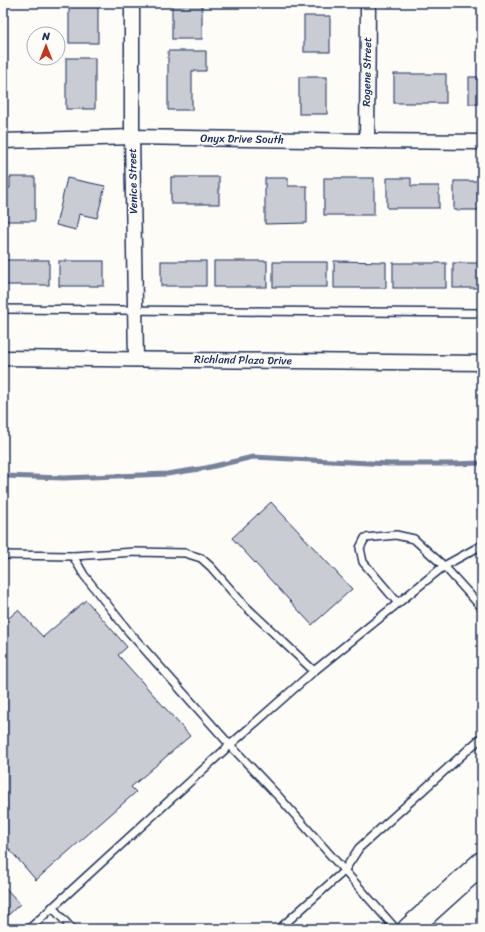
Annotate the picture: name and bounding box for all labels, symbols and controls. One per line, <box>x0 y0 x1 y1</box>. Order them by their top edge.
north arrow <box>26 26 66 66</box>
text: N <box>41 27 50 46</box>
street label: Rogene Street <box>357 37 377 107</box>
street label: Onyx Drive South <box>200 129 284 149</box>
street label: Venice Street <box>123 148 143 214</box>
street label: Richland Plaza Drive <box>194 350 293 370</box>

